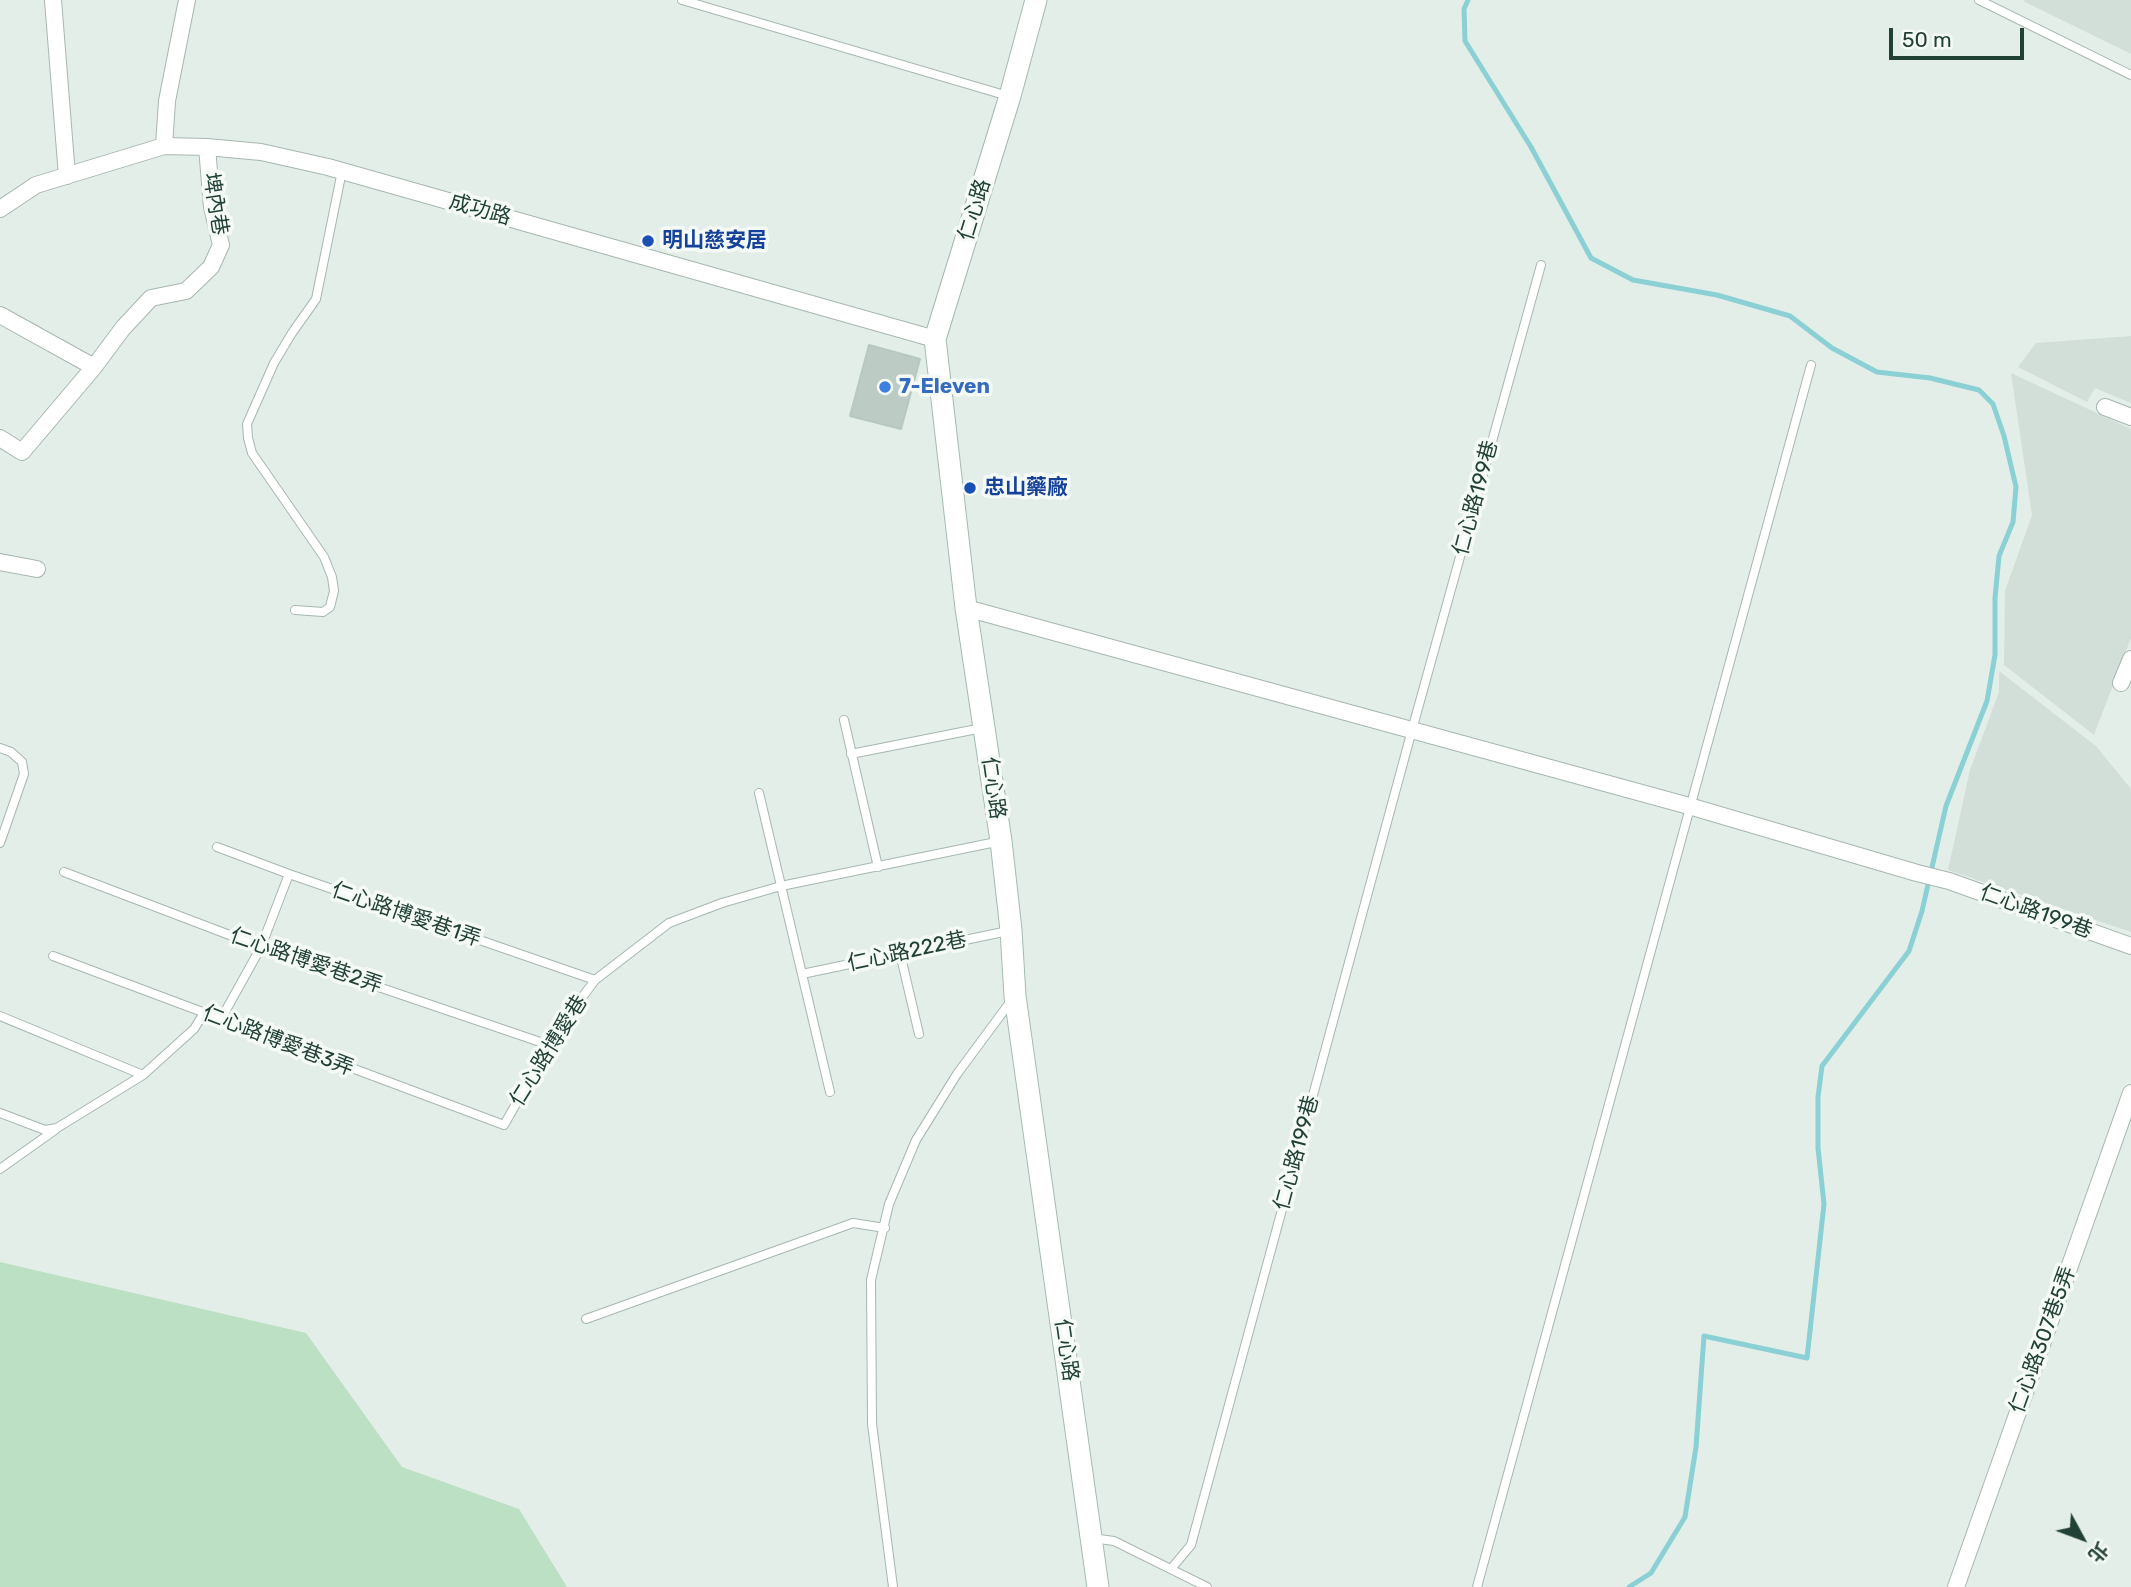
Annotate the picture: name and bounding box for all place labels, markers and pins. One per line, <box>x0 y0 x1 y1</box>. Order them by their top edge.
place label: 明山慈安居 <box>662 228 767 254</box>
marker: 明山慈安居 <box>640 233 656 249</box>
place label: 7-Eleven <box>899 374 990 400</box>
marker: 7-Eleven <box>877 379 893 395</box>
place label: 忠山藥廠 <box>984 475 1068 501</box>
marker: 忠山藥廠 <box>962 480 978 496</box>

